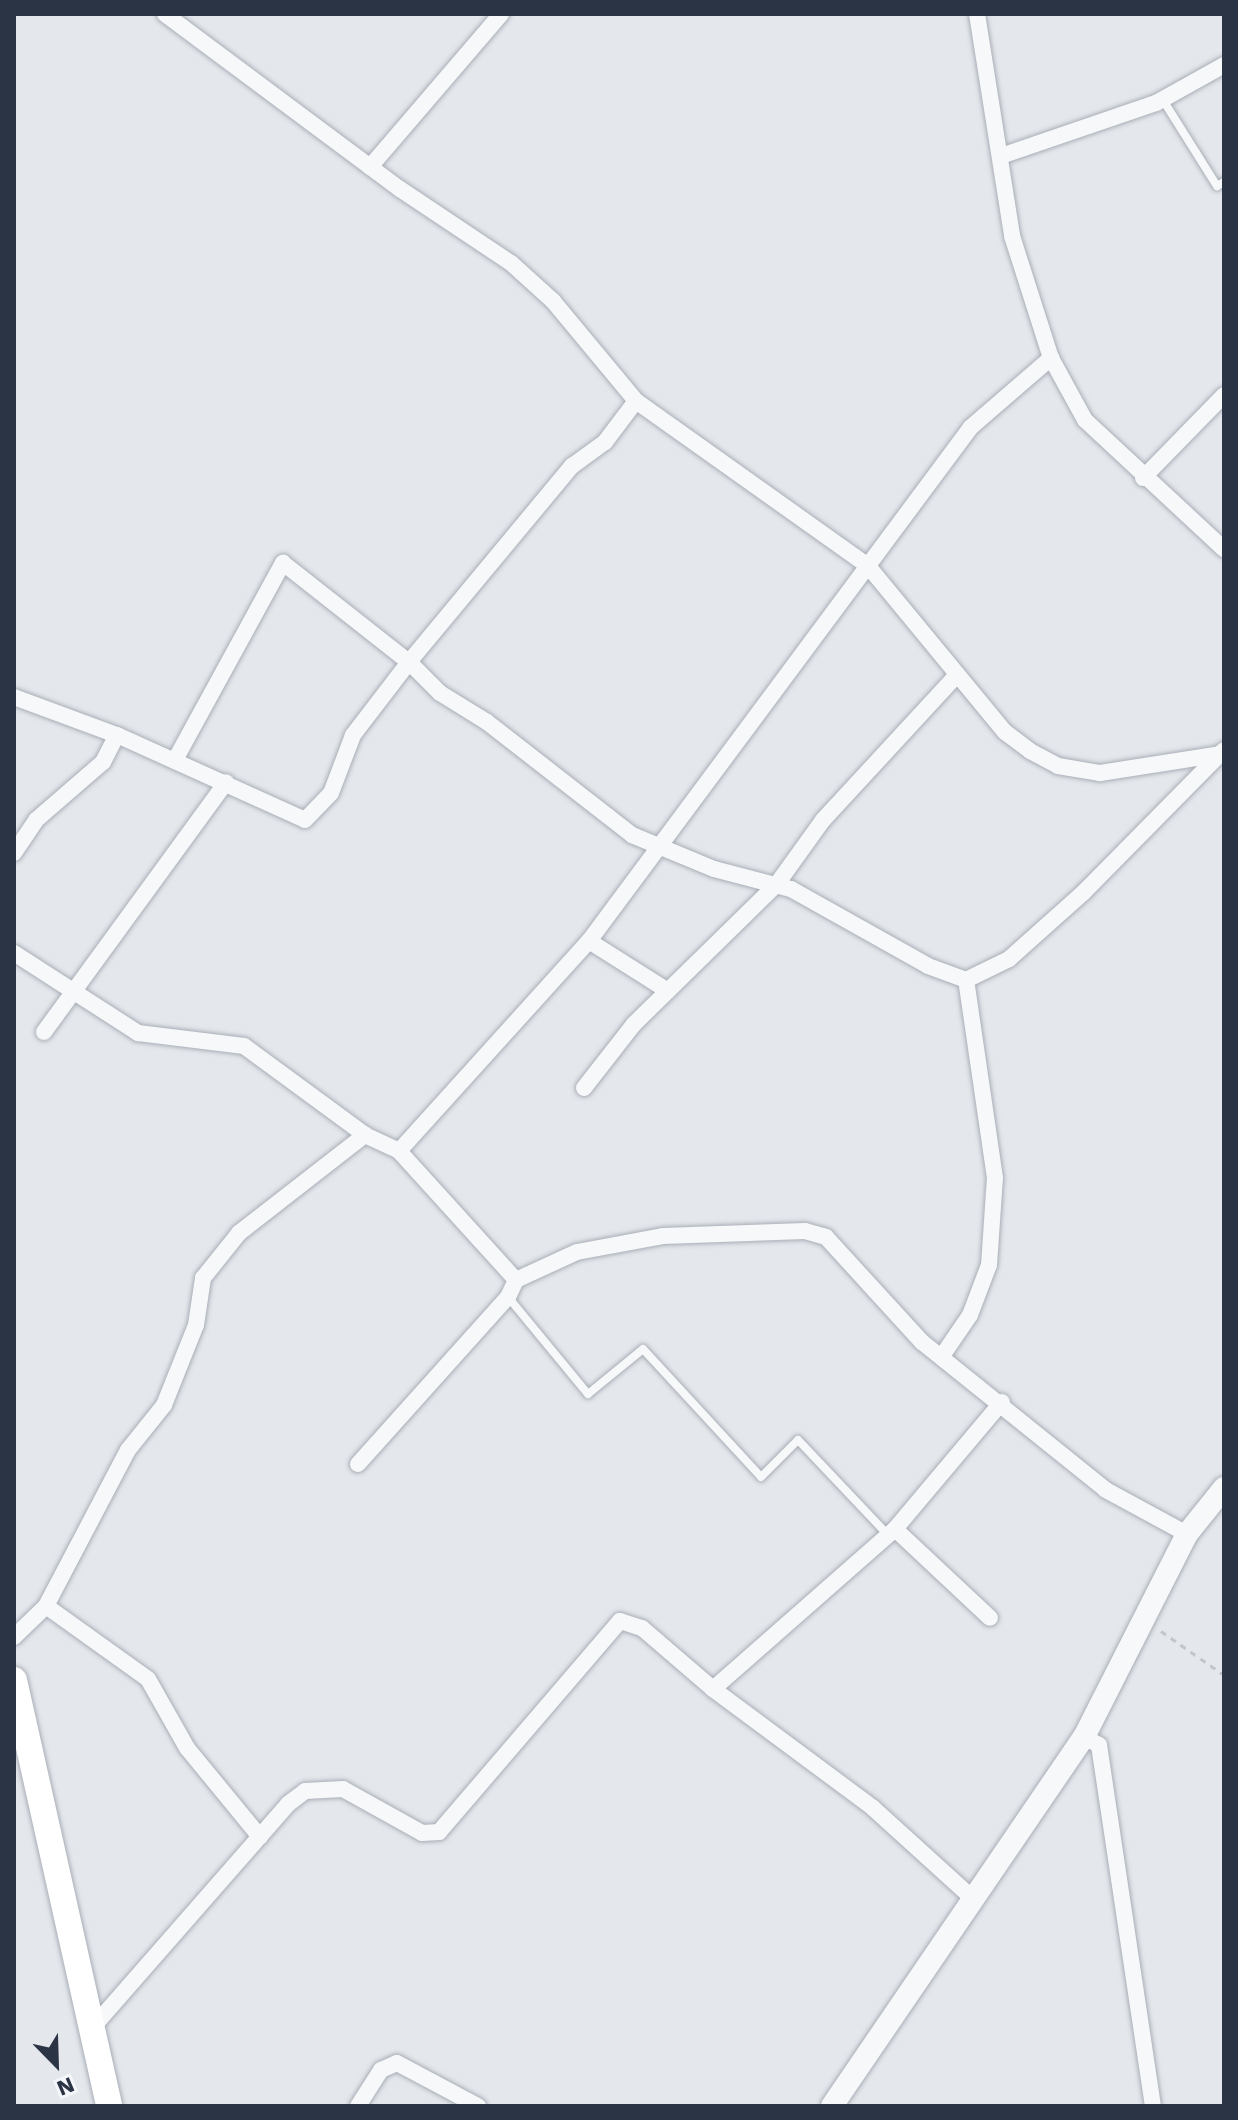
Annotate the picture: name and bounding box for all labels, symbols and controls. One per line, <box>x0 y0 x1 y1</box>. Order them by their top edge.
north arrow <box>16 2024 96 2104</box>
text: N <box>53 2072 78 2101</box>

